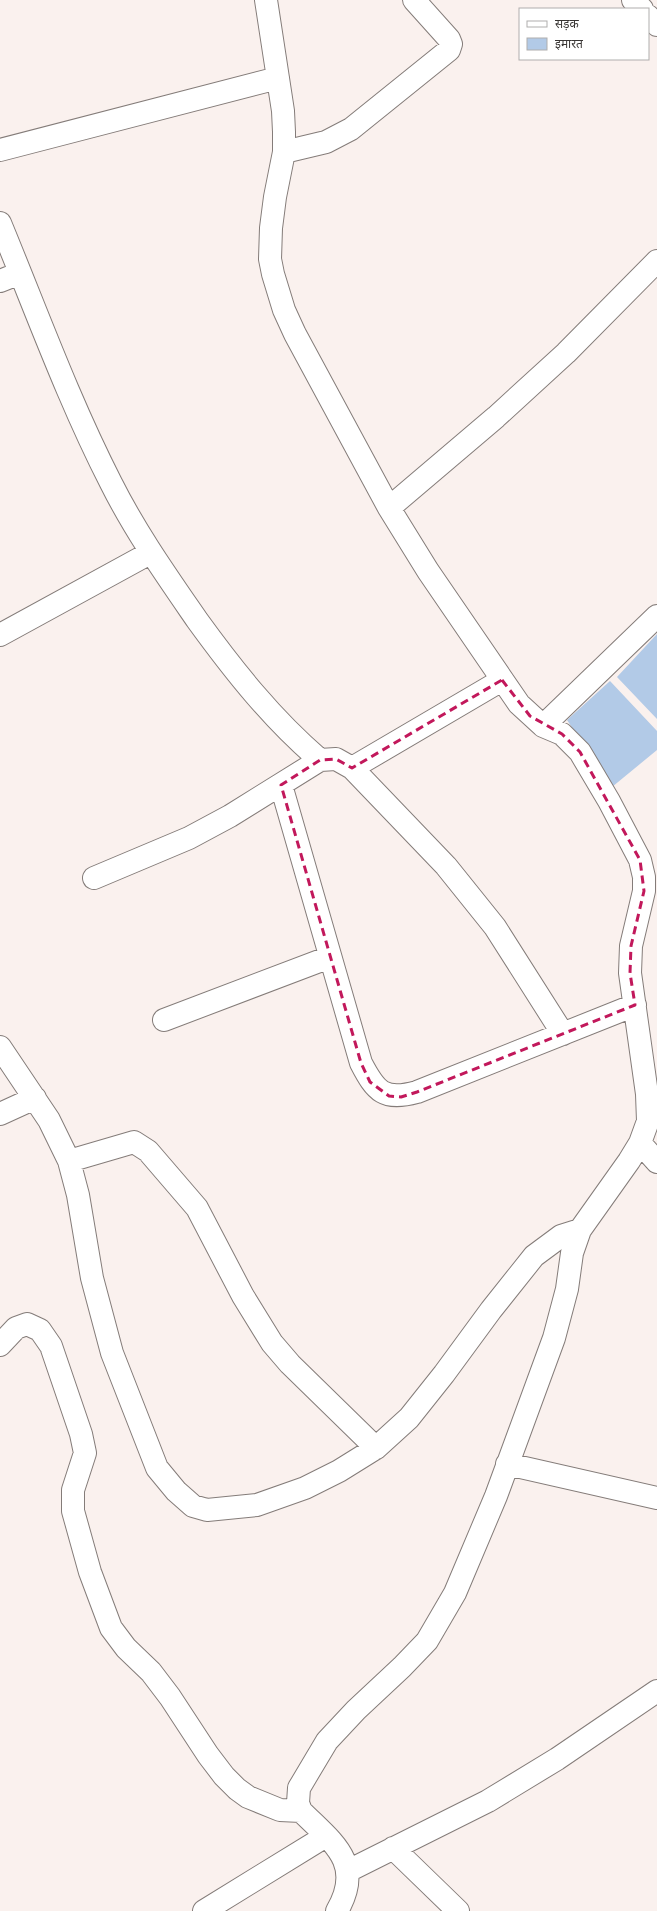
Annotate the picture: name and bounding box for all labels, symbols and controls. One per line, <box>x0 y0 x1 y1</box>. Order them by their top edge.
legend <box>519 8 649 60</box>
text: सड़क <box>555 17 580 31</box>
text: इमारत <box>555 37 584 51</box>

